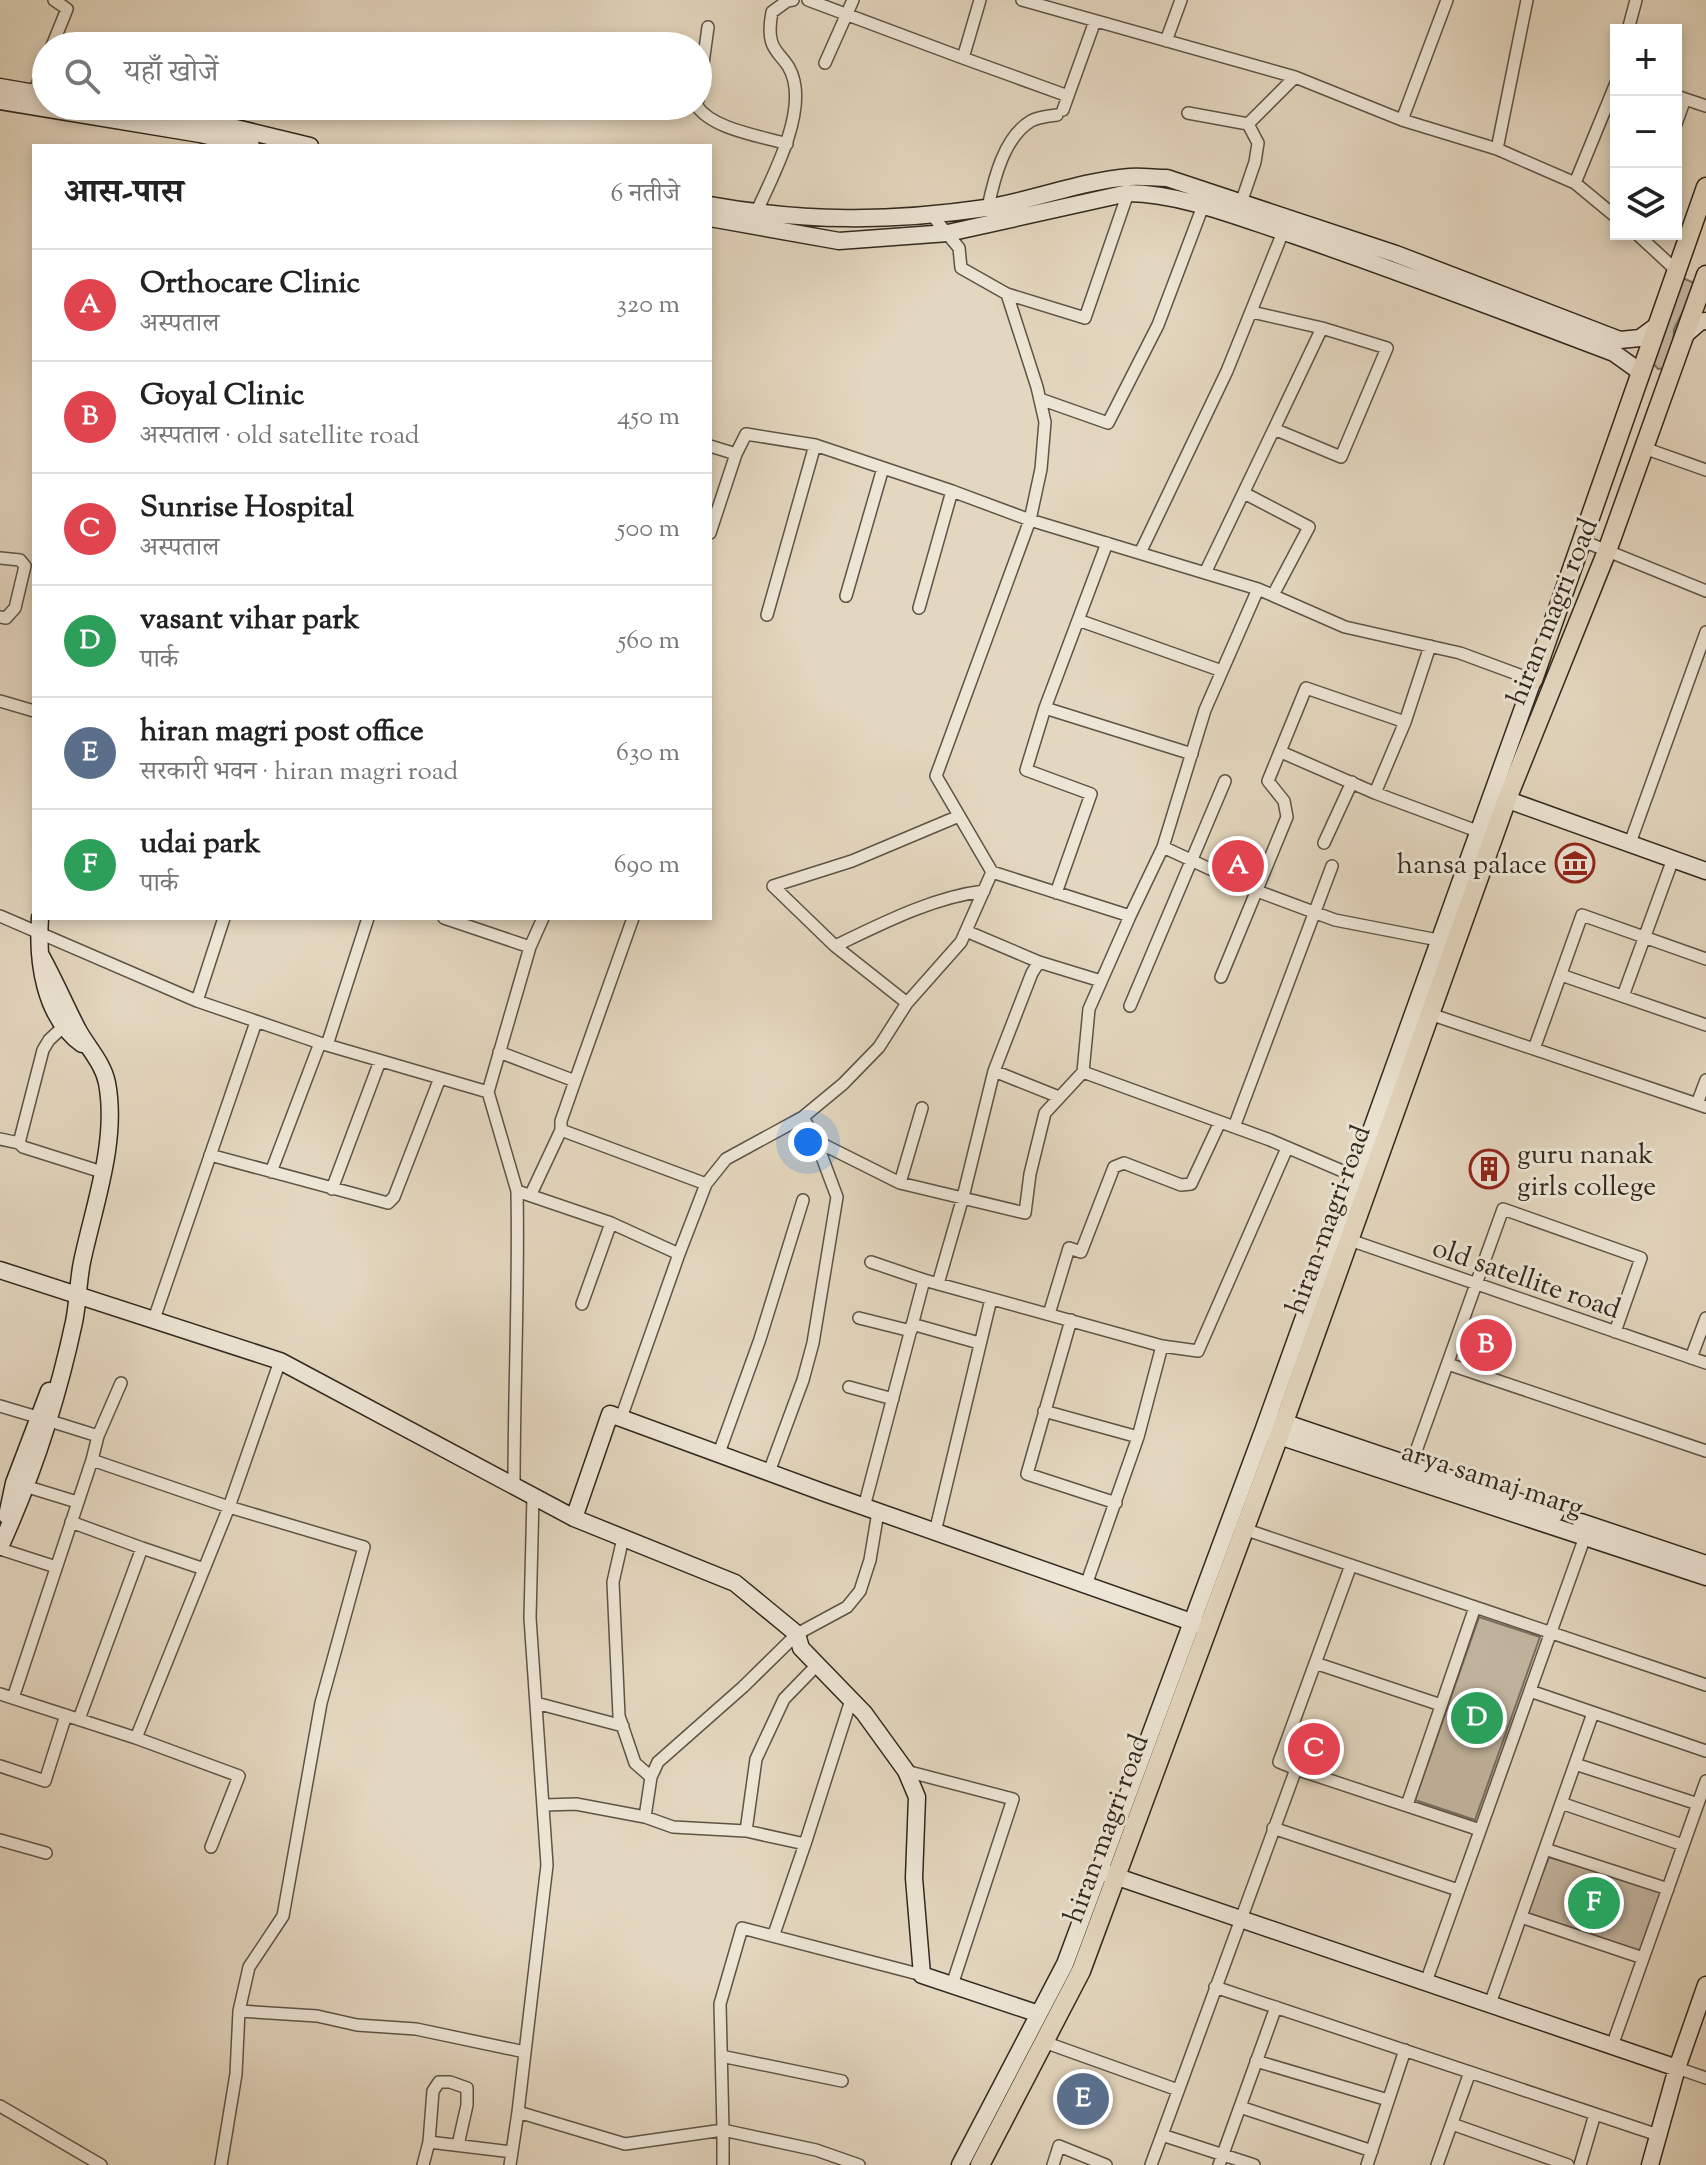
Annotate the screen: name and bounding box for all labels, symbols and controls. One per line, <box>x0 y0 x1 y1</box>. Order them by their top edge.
map controls <box>1610 24 1682 240</box>
button: + <box>1610 24 1682 96</box>
search box <box>32 32 712 120</box>
text: यहाँ खोजें <box>124 52 218 95</box>
icon: search <box>60 54 104 98</box>
button: − <box>1610 96 1682 168</box>
button: layers <box>1610 168 1682 240</box>
text: आस-पास <box>64 169 184 218</box>
text: 6 नतीजे <box>610 176 680 213</box>
text: Orthocare Clinic <box>140 263 360 306</box>
text: A <box>79 287 101 324</box>
text: 320 m <box>617 287 680 324</box>
text: अस्पताल <box>140 306 219 343</box>
text: Goyal Clinic <box>140 375 304 418</box>
text: B <box>82 399 98 436</box>
text: 450 m <box>617 399 680 436</box>
text: अस्पताल · old satellite road <box>140 418 420 455</box>
text: Sunrise Hospital <box>140 487 354 530</box>
text: C <box>80 511 100 548</box>
text: 500 m <box>617 511 680 548</box>
street label: hiran magri road <box>1498 513 1609 711</box>
text: अस्पताल <box>140 530 219 567</box>
text: vasant vihar park <box>140 599 360 642</box>
text: D <box>80 623 100 660</box>
text: 560 m <box>617 623 680 660</box>
text: पार्क <box>140 642 178 679</box>
text: hiran magri post office <box>140 711 424 754</box>
text: E <box>82 735 98 772</box>
text: 630 m <box>616 735 680 772</box>
text: सरकारी भवन · hiran magri road <box>140 754 458 791</box>
text: udai park <box>140 823 260 866</box>
pin: A <box>1212 836 1264 896</box>
museum icon: hansa palace <box>1554 842 1596 884</box>
place label: hansa palace <box>1397 846 1547 886</box>
text: F <box>83 847 97 884</box>
text: 690 m <box>614 847 680 884</box>
text: पार्क <box>140 866 178 903</box>
street label: hiran magri road <box>1277 1120 1383 1320</box>
your location <box>788 1122 828 1162</box>
place label: guru nanak girls college <box>1517 1136 1656 1208</box>
building icon: guru nanak girls college <box>1468 1148 1510 1190</box>
street label: old satellite road <box>1426 1229 1626 1331</box>
pin: B <box>1460 1315 1512 1375</box>
street label: arya samaj marg <box>1396 1433 1588 1529</box>
pin: D <box>1451 1688 1503 1748</box>
pin: C <box>1288 1719 1340 1779</box>
street label: hiran magri road <box>1055 1729 1161 1929</box>
pin: F <box>1568 1873 1620 1933</box>
pin: E <box>1057 2069 1109 2129</box>

